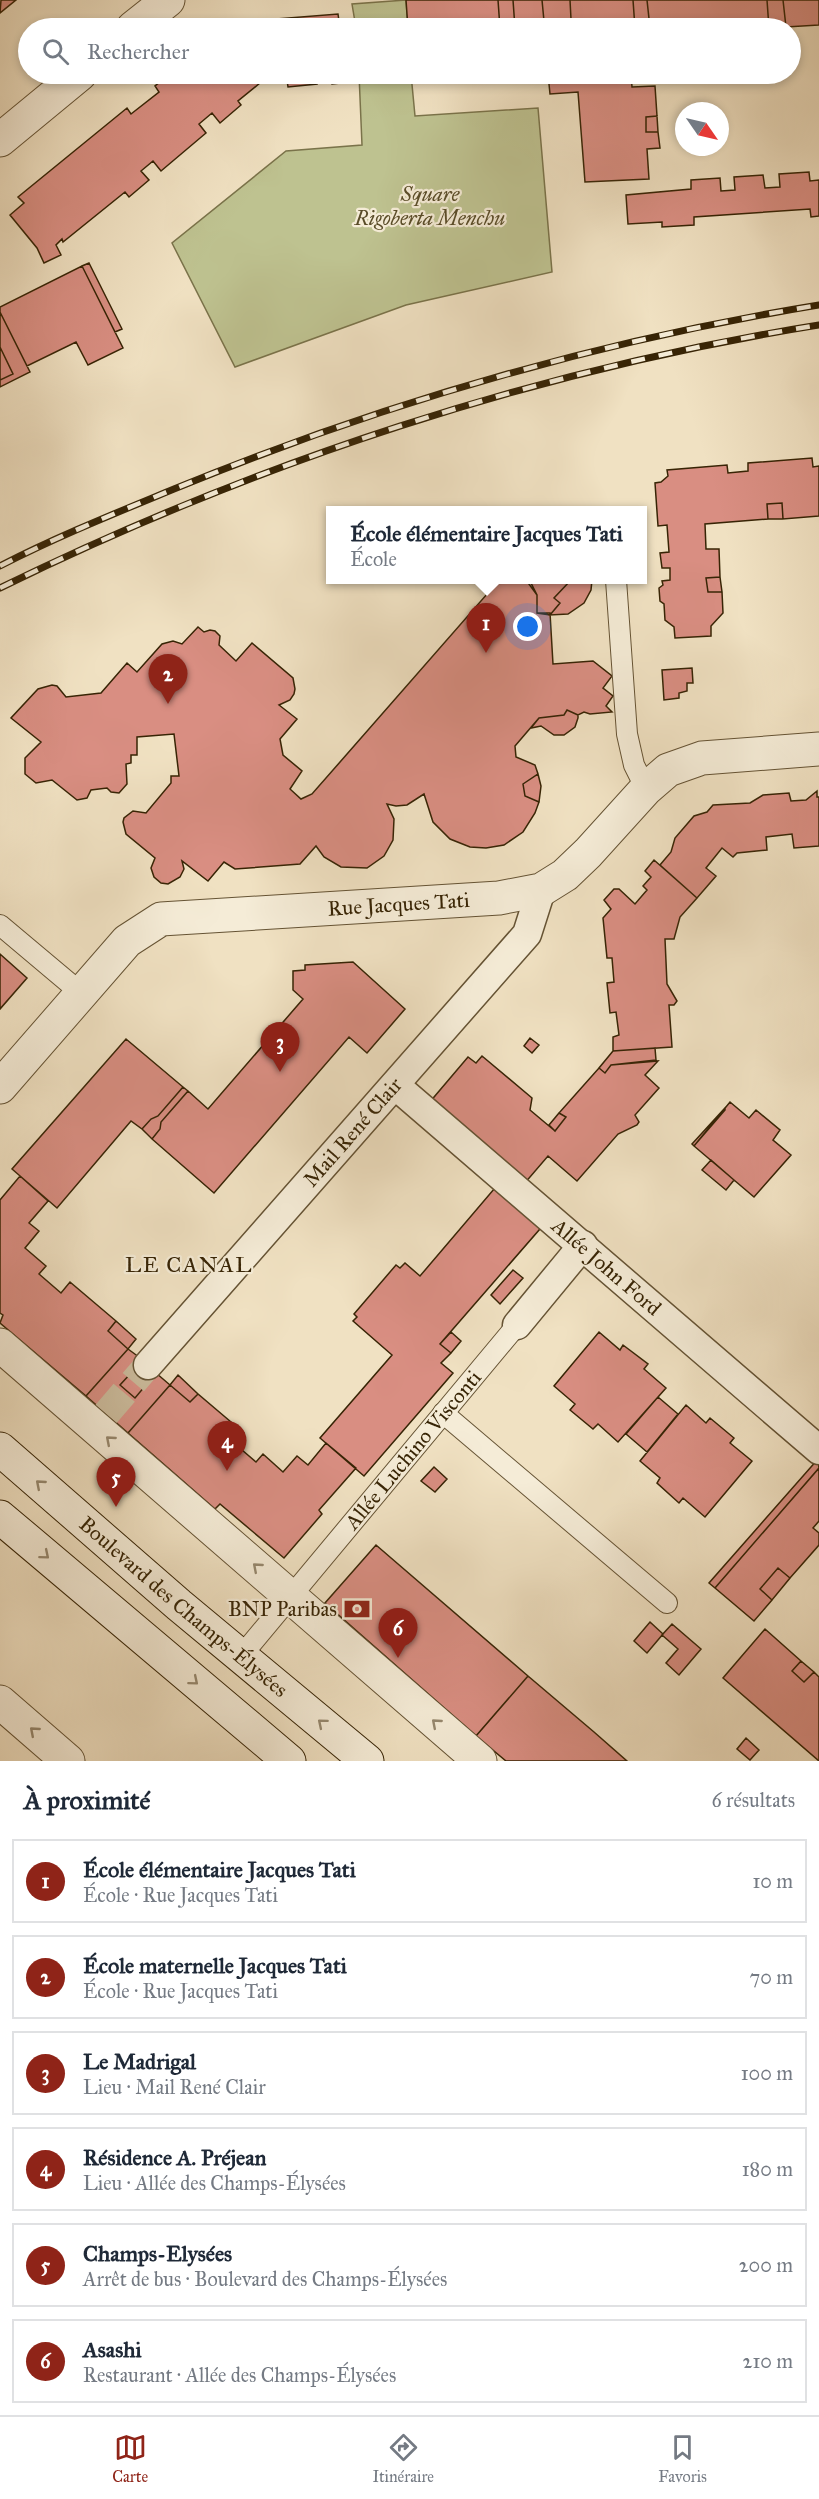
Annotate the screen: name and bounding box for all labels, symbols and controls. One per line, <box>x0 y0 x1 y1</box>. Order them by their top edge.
search box <box>18 18 801 84</box>
icon: search <box>39 35 72 68</box>
text: Rechercher <box>87 38 189 65</box>
north arrow <box>675 102 729 156</box>
park label: Square Rigoberta Menchu <box>354 181 505 231</box>
popup <box>326 506 647 584</box>
text: École élémentaire Jacques Tati <box>350 520 623 547</box>
text: École <box>350 547 397 571</box>
pin: 1 <box>466 604 506 653</box>
your location <box>513 612 542 641</box>
pin: 2 <box>148 654 188 704</box>
street label: Rue Jacques Tati <box>327 887 471 922</box>
pin: 3 <box>260 1022 300 1072</box>
street label: Mail René Clair <box>298 1072 408 1192</box>
street label: Allée John Ford <box>546 1212 667 1322</box>
district label: LE CANAL <box>125 1251 253 1278</box>
street label: Allée Luchino Visconti <box>339 1365 487 1536</box>
pin: 4 <box>208 1422 246 1471</box>
one-way arrow <box>106 1436 117 1447</box>
pin: 5 <box>96 1458 136 1507</box>
one-way arrow <box>36 1480 47 1491</box>
street label: Boulevard des Champs-Élysées <box>74 1511 293 1703</box>
one-way arrow <box>38 1548 49 1559</box>
one-way arrow <box>253 1563 264 1574</box>
bank icon: BNP Paribas <box>342 1594 372 1624</box>
place label: BNP Paribas <box>228 1596 337 1622</box>
pin: 6 <box>378 1608 418 1658</box>
one-way arrow <box>187 1673 198 1684</box>
one-way arrow <box>318 1719 329 1730</box>
one-way arrow <box>432 1719 443 1730</box>
one-way arrow <box>30 1727 41 1738</box>
text: À proximité <box>24 1784 150 1816</box>
text: 6 résultats <box>712 1788 795 1812</box>
text: École élémentaire Jacques Tati <box>83 1856 356 1883</box>
text: 1 <box>42 1869 49 1893</box>
text: 10 m <box>752 1869 793 1893</box>
text: École · Rue Jacques Tati <box>83 1883 278 1907</box>
text: École maternelle Jacques Tati <box>83 1952 347 1979</box>
text: 2 <box>41 1965 50 1989</box>
text: 70 m <box>750 1965 793 1989</box>
text: École · Rue Jacques Tati <box>83 1979 278 2003</box>
text: Le Madrigal <box>83 2048 196 2075</box>
text: 3 <box>42 2061 50 2085</box>
text: 100 m <box>741 2061 793 2085</box>
text: Lieu · Mail René Clair <box>83 2075 266 2099</box>
text: Résidence A. Préjean <box>83 2144 266 2171</box>
text: 4 <box>40 2157 51 2181</box>
text: 180 m <box>742 2157 793 2181</box>
text: Lieu · Allée des Champs-Élysées <box>83 2171 346 2195</box>
text: Champs-Elysées <box>83 2240 232 2267</box>
text: 5 <box>41 2253 50 2277</box>
text: 200 m <box>739 2253 793 2277</box>
text: Arrêt de bus · Boulevard des Champs-Élysées <box>83 2267 447 2291</box>
text: Asashi <box>83 2336 141 2363</box>
text: 6 <box>40 2349 51 2373</box>
text: 210 m <box>743 2349 793 2373</box>
text: Restaurant · Allée des Champs-Élysées <box>83 2363 396 2387</box>
tab: Carte <box>112 2431 148 2486</box>
tab: Itinéraire <box>372 2431 434 2486</box>
tab: Favoris <box>658 2431 707 2486</box>

